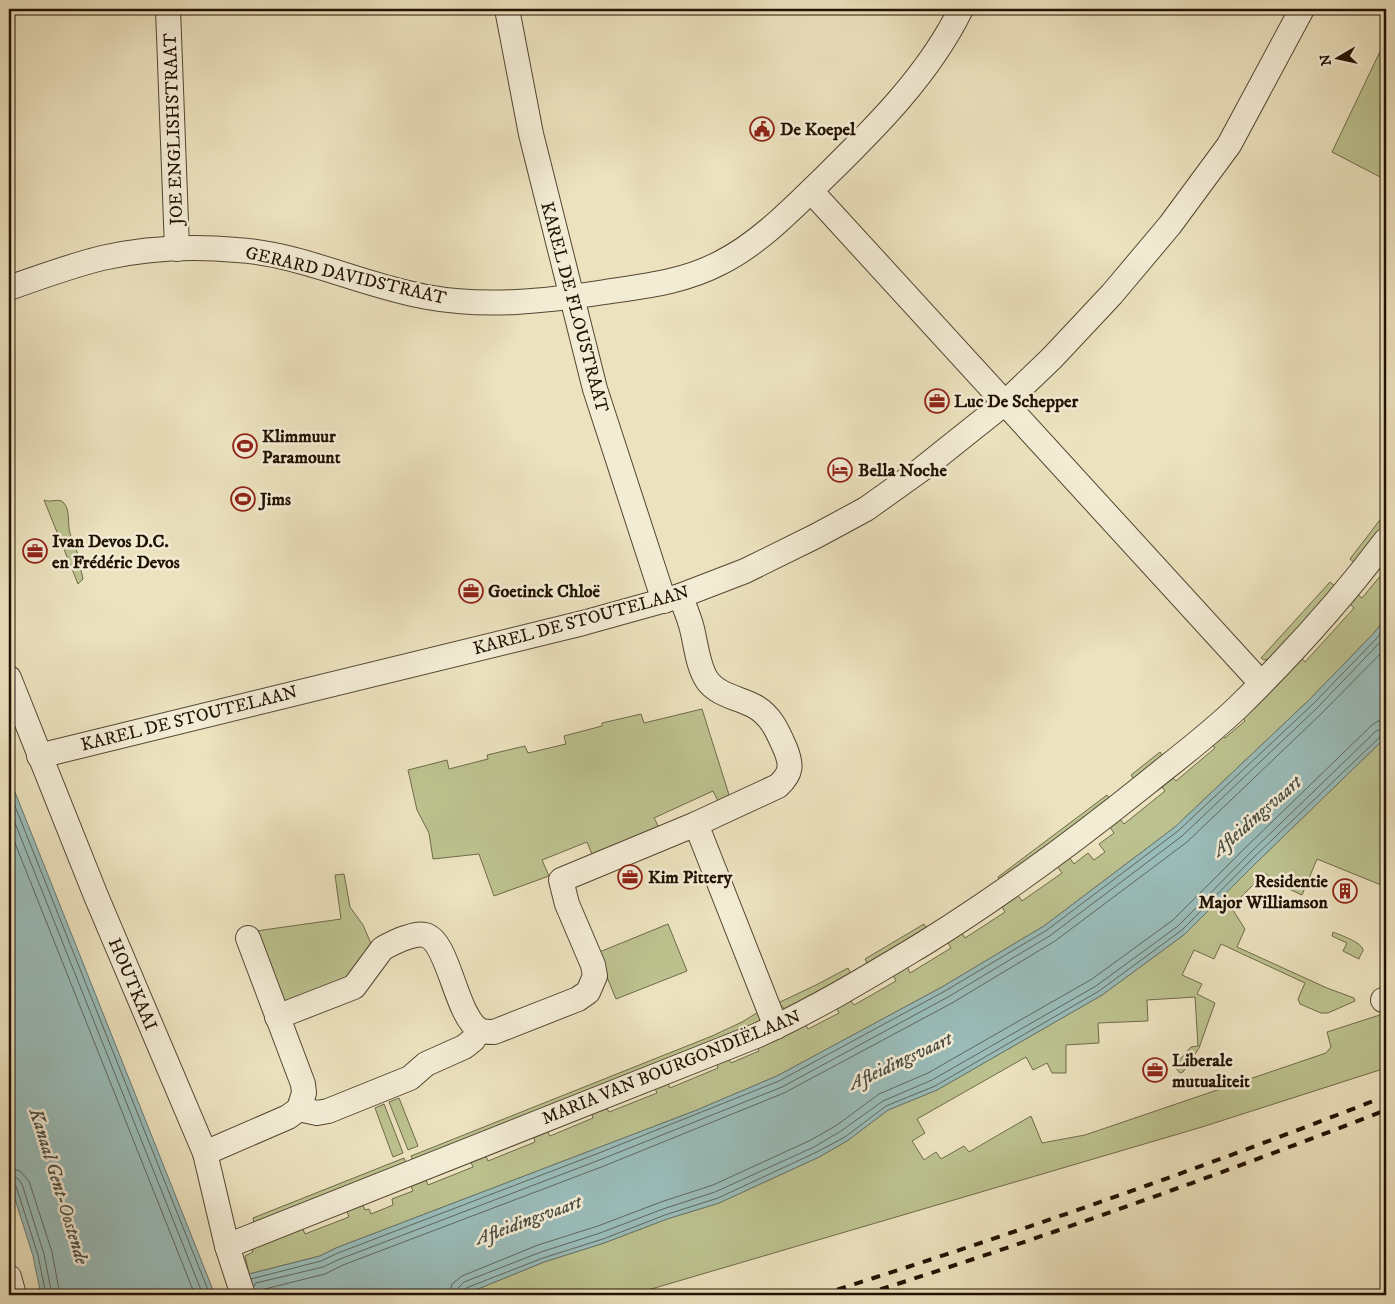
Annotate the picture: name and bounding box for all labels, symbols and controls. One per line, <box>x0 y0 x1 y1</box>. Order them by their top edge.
street label: JOE ENGLISHSTRAAT <box>160 32 188 227</box>
north arrow <box>1312 32 1362 82</box>
text: N <box>1316 52 1336 67</box>
public building icon: De Koepel <box>749 116 775 142</box>
place label: De Koepel <box>780 119 856 141</box>
street label: KAREL DE FLOUSTRAAT <box>535 200 613 415</box>
street label: GERARD DAVIDSTRAAT <box>243 242 449 310</box>
office icon: Luc De Schepper <box>924 388 950 414</box>
place label: Luc De Schepper <box>954 391 1079 413</box>
place label: Klimmuur Paramount <box>262 426 341 469</box>
sports icon: Klimmuur Paramount <box>232 433 258 459</box>
hotel icon: Bella Noche <box>827 457 853 483</box>
place label: Bella Noche <box>858 460 947 482</box>
sports icon: Jims <box>230 486 256 512</box>
place label: Jims <box>258 489 291 511</box>
place label: Ivan Devos D.C. en Frédéric Devos <box>52 531 180 574</box>
office icon: Ivan Devos D.C. en Frédéric Devos <box>22 538 48 564</box>
office icon: Goetinck Chloë <box>458 578 484 604</box>
street label: KAREL DE STOUTELAAN <box>471 581 692 660</box>
place label: Goetinck Chloë <box>488 581 601 603</box>
street label: KAREL DE STOUTELAAN <box>79 681 300 757</box>
water label: Afleidingsvaart <box>1206 770 1307 863</box>
office icon: Kim Pittery <box>617 864 643 890</box>
place label: Kim Pittery <box>648 867 732 889</box>
place label: Residentie Major Williamson <box>1198 871 1329 914</box>
building icon: Residentie Major Williamson <box>1332 878 1358 904</box>
street label: HOUTKAAI <box>103 935 161 1034</box>
street label: MARIA VAN BOURGONDIËLAAN <box>539 1006 804 1130</box>
water label: Afleidingsvaart <box>844 1027 957 1096</box>
place label: Liberale mutualiteit <box>1172 1050 1250 1093</box>
office icon: Liberale mutualiteit <box>1142 1057 1168 1083</box>
water label: Kanaal Gent-Oostende <box>24 1105 93 1268</box>
water label: Afleidingsvaart <box>471 1190 586 1251</box>

